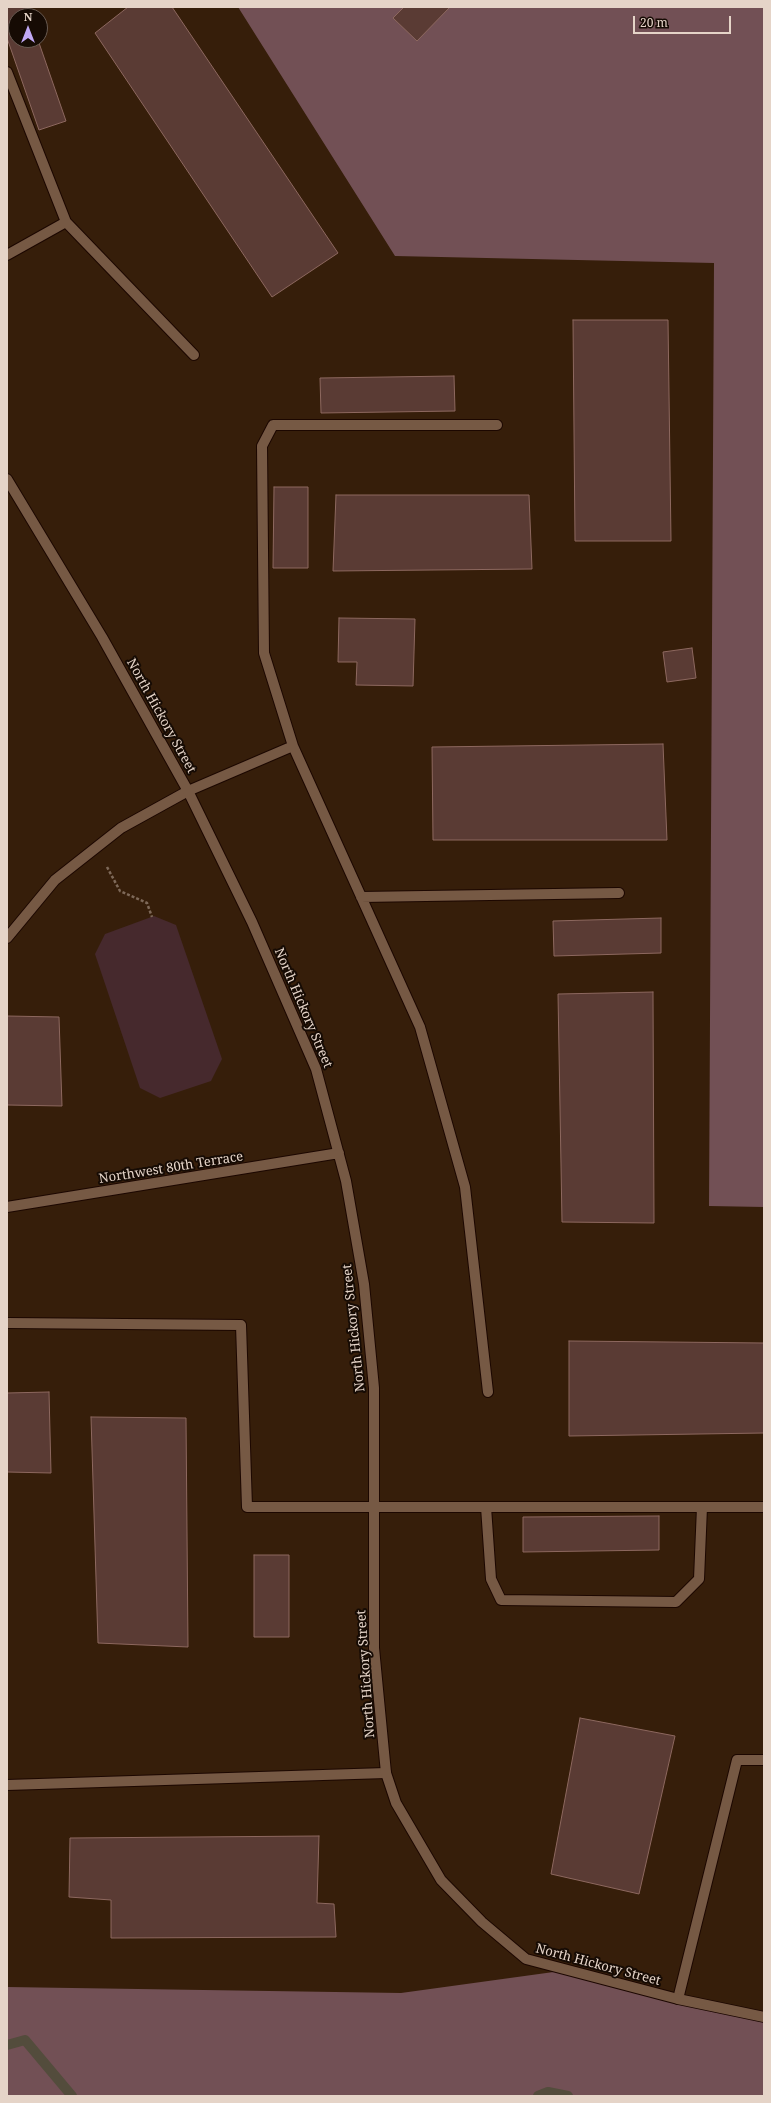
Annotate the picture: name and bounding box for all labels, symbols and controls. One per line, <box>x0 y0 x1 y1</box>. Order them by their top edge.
north arrow <box>8 8 48 48</box>
scale bar <box>635 8 733 34</box>
text: N <box>24 9 32 24</box>
text: 20 m <box>640 14 668 31</box>
street label: North Hickory Street <box>123 656 199 776</box>
street label: North Hickory Street <box>271 946 335 1070</box>
street label: Northwest 80th Terrace <box>98 1149 244 1187</box>
street label: North Hickory Street <box>340 1263 368 1393</box>
street label: North Hickory Street <box>354 1609 378 1739</box>
street label: North Hickory Street <box>534 1941 662 1989</box>

